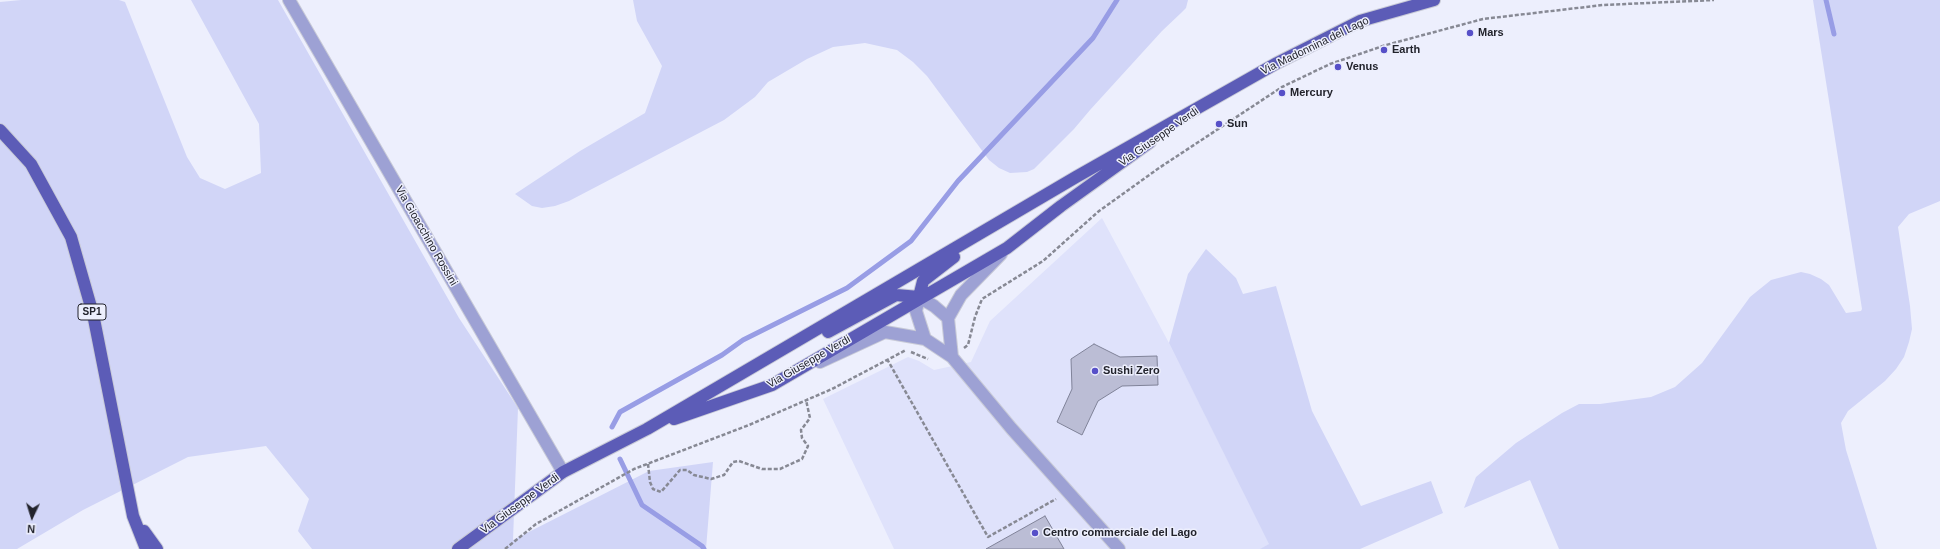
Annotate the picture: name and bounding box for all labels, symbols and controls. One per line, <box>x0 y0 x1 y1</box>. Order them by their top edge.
street label: Via Madonnina del Lago <box>1259 14 1371 78</box>
place label: Mars <box>1478 26 1504 40</box>
marker: Mars <box>1465 28 1475 38</box>
place label: Earth <box>1392 43 1420 57</box>
marker: Earth <box>1379 45 1389 55</box>
place label: Venus <box>1346 60 1378 74</box>
marker: Venus <box>1333 62 1343 72</box>
place label: Mercury <box>1290 86 1333 100</box>
marker: Mercury <box>1277 88 1287 98</box>
street label: Via Giuseppe Verdi <box>1117 105 1201 169</box>
place label: Sun <box>1227 117 1248 131</box>
marker: Sun <box>1214 119 1224 129</box>
street label: Via Gioacchino Rossini <box>392 184 460 288</box>
road number: SP1 <box>78 304 106 320</box>
street label: Via Giuseppe Verdi <box>765 333 853 391</box>
place label: Sushi Zero <box>1103 364 1160 378</box>
marker: Sushi Zero <box>1090 366 1100 376</box>
street label: Via Giuseppe Verdi <box>478 471 562 537</box>
north arrow <box>12 497 52 537</box>
text: N <box>27 523 36 535</box>
place label: Centro commerciale del Lago <box>1043 526 1197 540</box>
marker: Centro commerciale del Lago <box>1030 528 1040 538</box>

